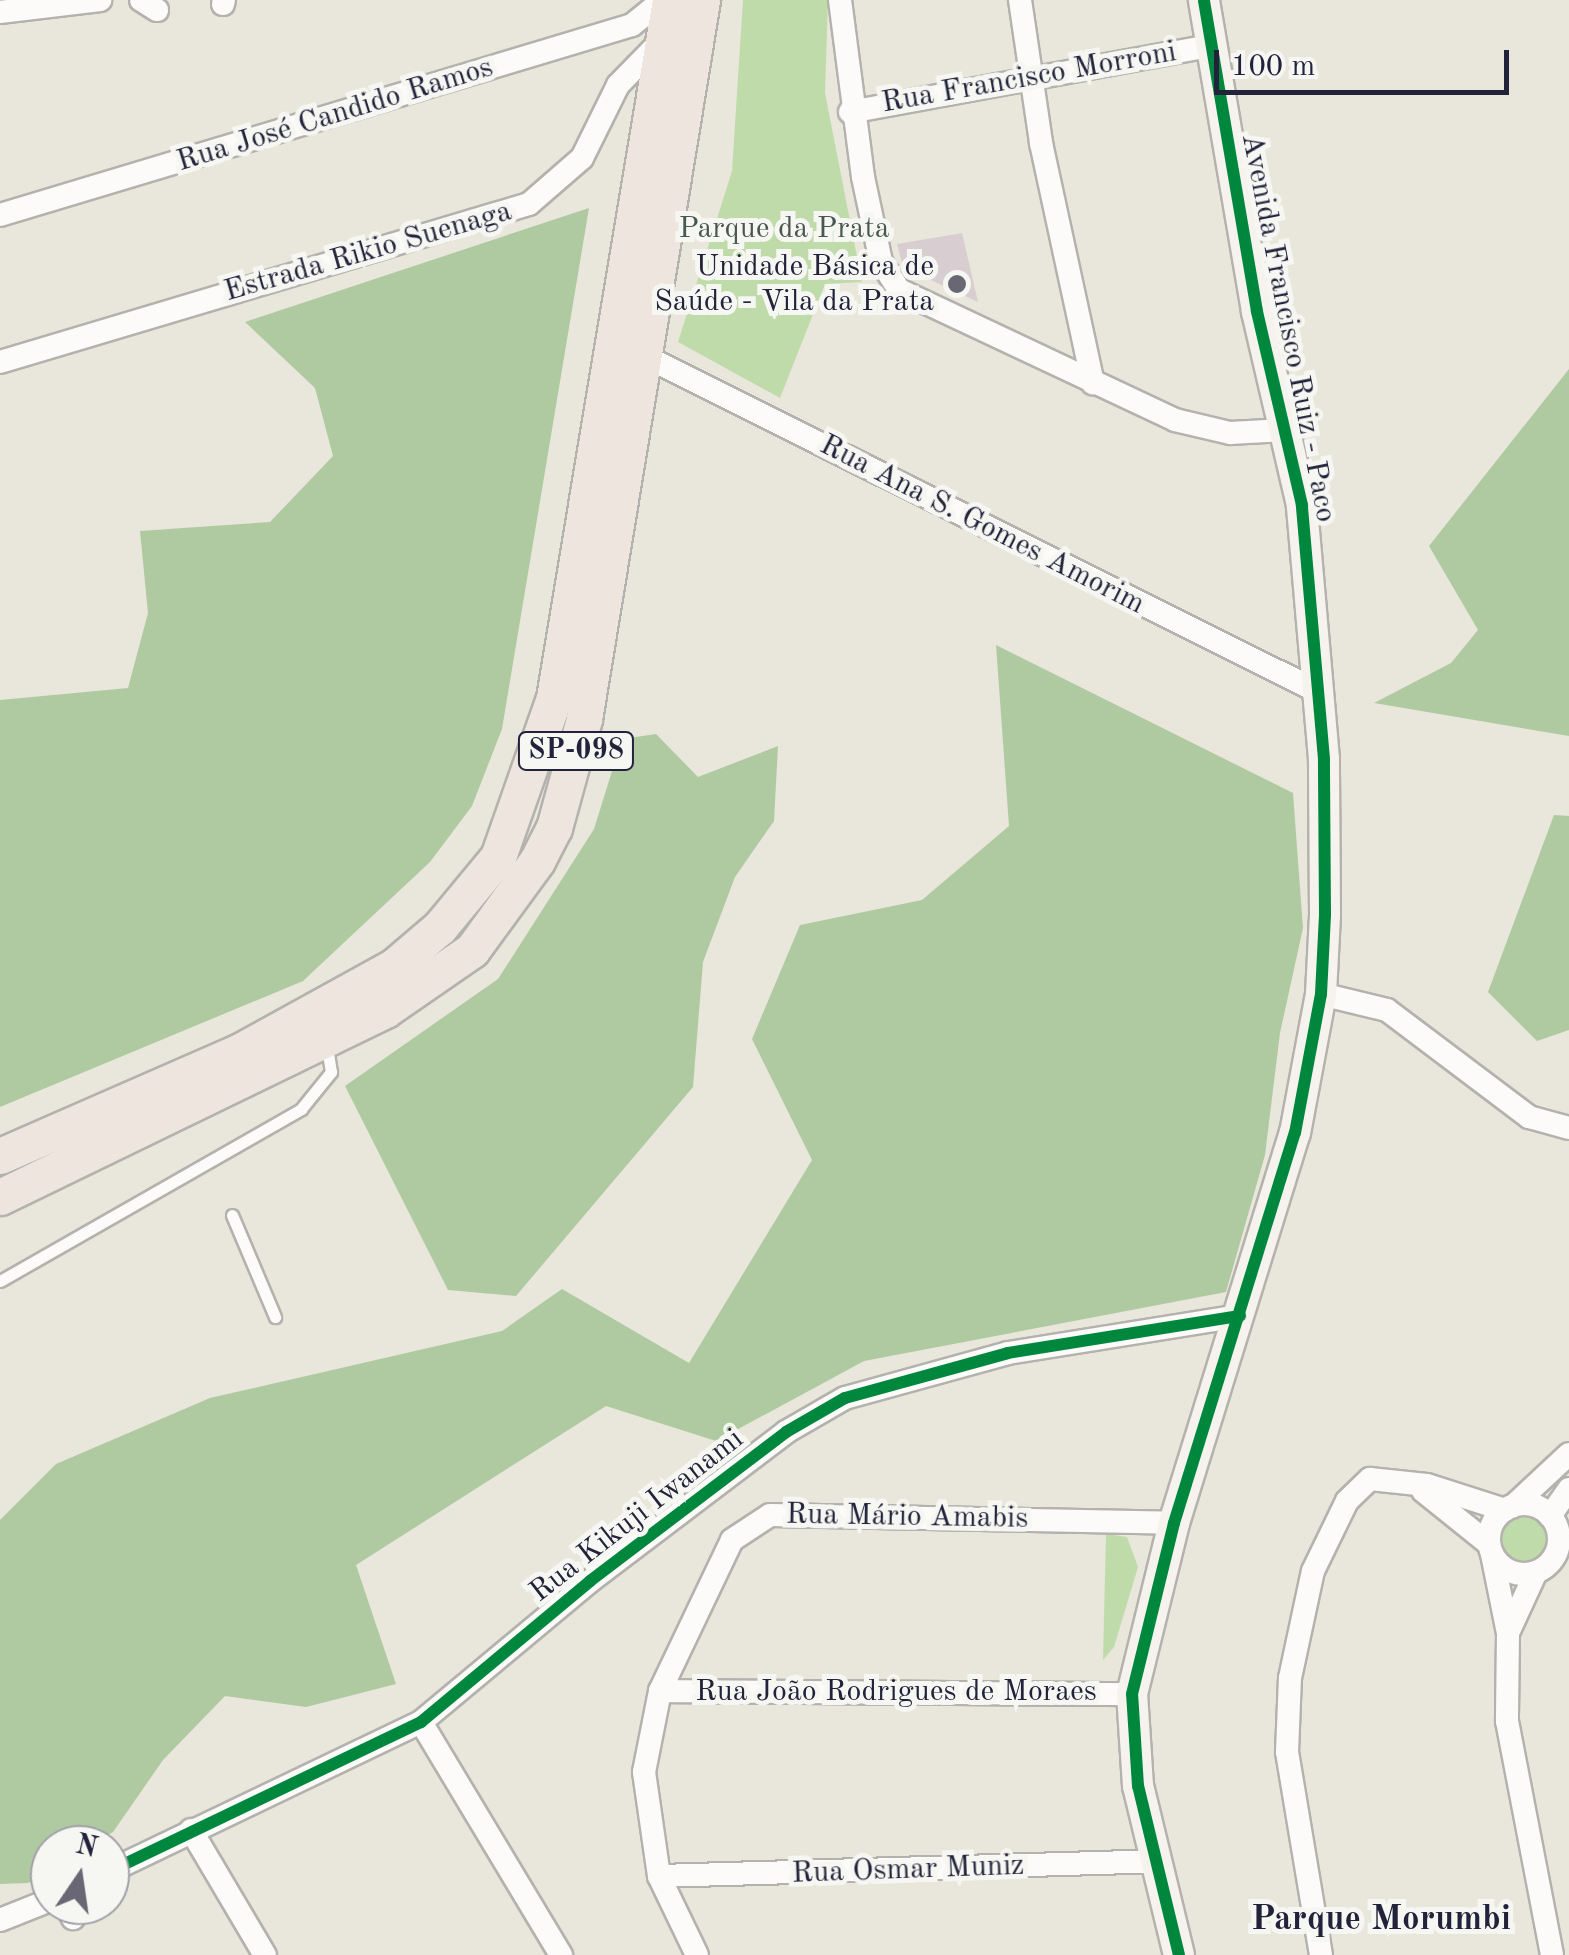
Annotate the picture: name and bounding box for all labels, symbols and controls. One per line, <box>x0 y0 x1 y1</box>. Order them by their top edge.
scale bar <box>1219 30 1514 92</box>
street label: Rua Francisco Morroni <box>879 34 1179 122</box>
street label: Rua José Candido Ramos <box>172 50 498 180</box>
text: 100 m <box>1231 52 1315 82</box>
street label: Avenida Francisco Ruiz - Paco <box>1233 131 1343 525</box>
street label: Estrada Rikio Suenaga <box>220 194 516 310</box>
park label: Parque da Prata <box>678 211 890 247</box>
place label: Unidade Básica de Saúde - Vila da Prata <box>654 249 934 320</box>
marker: Unidade Básica de Saúde - Vila da Prata <box>944 271 970 297</box>
street label: Rua Ana S. Gomes Amorim <box>814 427 1150 623</box>
road number: SP-098 <box>516 728 636 774</box>
street label: Rua Kikuji Iwanami <box>523 1421 751 1611</box>
street label: Rua Mário Amabis <box>786 1497 1028 1537</box>
street label: Rua João Rodrigues de Moraes <box>695 1674 1097 1710</box>
north arrow <box>30 1825 130 1925</box>
text: N <box>73 1832 100 1864</box>
street label: Rua Osmar Muniz <box>791 1848 1025 1892</box>
district label: Parque Morumbi <box>1251 1899 1511 1941</box>

